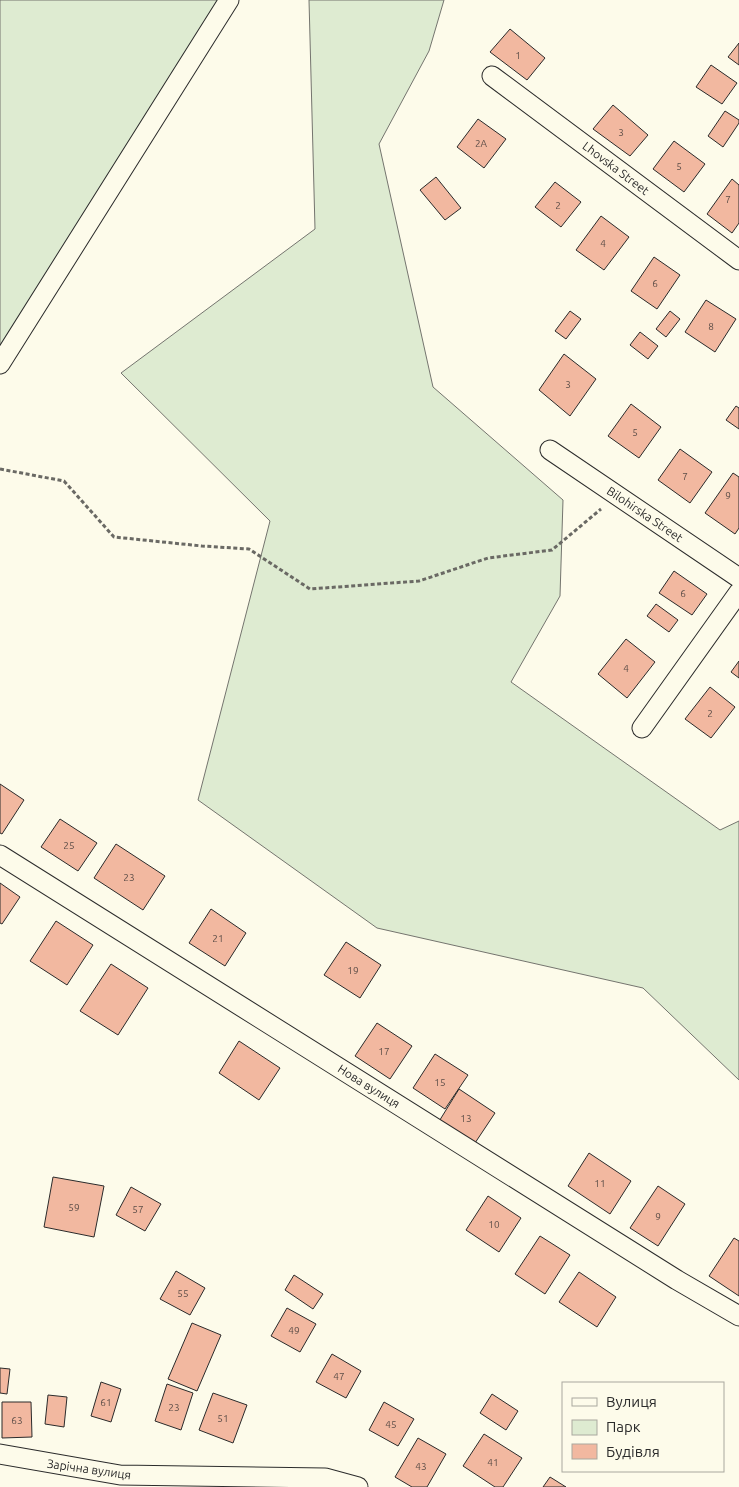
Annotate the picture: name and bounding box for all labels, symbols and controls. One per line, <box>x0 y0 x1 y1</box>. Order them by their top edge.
house number: 1 <box>515 50 521 61</box>
house number: 3 <box>618 127 624 138</box>
house number: 2А <box>475 138 488 149</box>
street label: Lhovska Street <box>580 139 652 197</box>
house number: 5 <box>676 161 682 172</box>
house number: 7 <box>725 194 731 205</box>
house number: 2 <box>555 200 561 211</box>
house number: 4 <box>600 238 606 249</box>
house number: 6 <box>652 278 658 289</box>
house number: 8 <box>708 321 714 332</box>
house number: 3 <box>565 379 571 390</box>
house number: 5 <box>632 427 638 438</box>
house number: 7 <box>682 471 688 482</box>
street label: Bilohirska Street <box>605 484 686 544</box>
house number: 9 <box>725 490 731 501</box>
house number: 6 <box>680 588 686 599</box>
house number: 4 <box>623 663 629 674</box>
house number: 2 <box>707 708 713 719</box>
house number: 25 <box>63 840 75 851</box>
house number: 23 <box>123 872 135 883</box>
house number: 21 <box>212 933 224 944</box>
house number: 19 <box>347 965 359 976</box>
house number: 17 <box>378 1046 390 1057</box>
street label: Нова вулиця <box>336 1062 402 1110</box>
house number: 15 <box>434 1077 446 1088</box>
house number: 13 <box>460 1113 472 1124</box>
house number: 11 <box>594 1178 606 1189</box>
house number: 59 <box>68 1202 80 1213</box>
house number: 57 <box>132 1204 144 1215</box>
house number: 9 <box>655 1211 661 1222</box>
house number: 10 <box>488 1219 500 1230</box>
house number: 55 <box>177 1288 189 1299</box>
house number: 49 <box>288 1325 300 1336</box>
house number: 47 <box>333 1371 345 1382</box>
legend <box>562 1382 724 1472</box>
text: Вулиця <box>606 1393 657 1410</box>
house number: 61 <box>100 1397 112 1408</box>
house number: 23 <box>168 1402 180 1413</box>
house number: 51 <box>217 1413 229 1424</box>
house number: 63 <box>11 1415 23 1426</box>
text: Парк <box>606 1418 641 1435</box>
house number: 45 <box>385 1419 397 1430</box>
text: Будівля <box>606 1443 660 1460</box>
street label: Зарічна вулиця <box>46 1457 132 1481</box>
house number: 41 <box>487 1457 499 1468</box>
house number: 43 <box>415 1461 427 1472</box>

